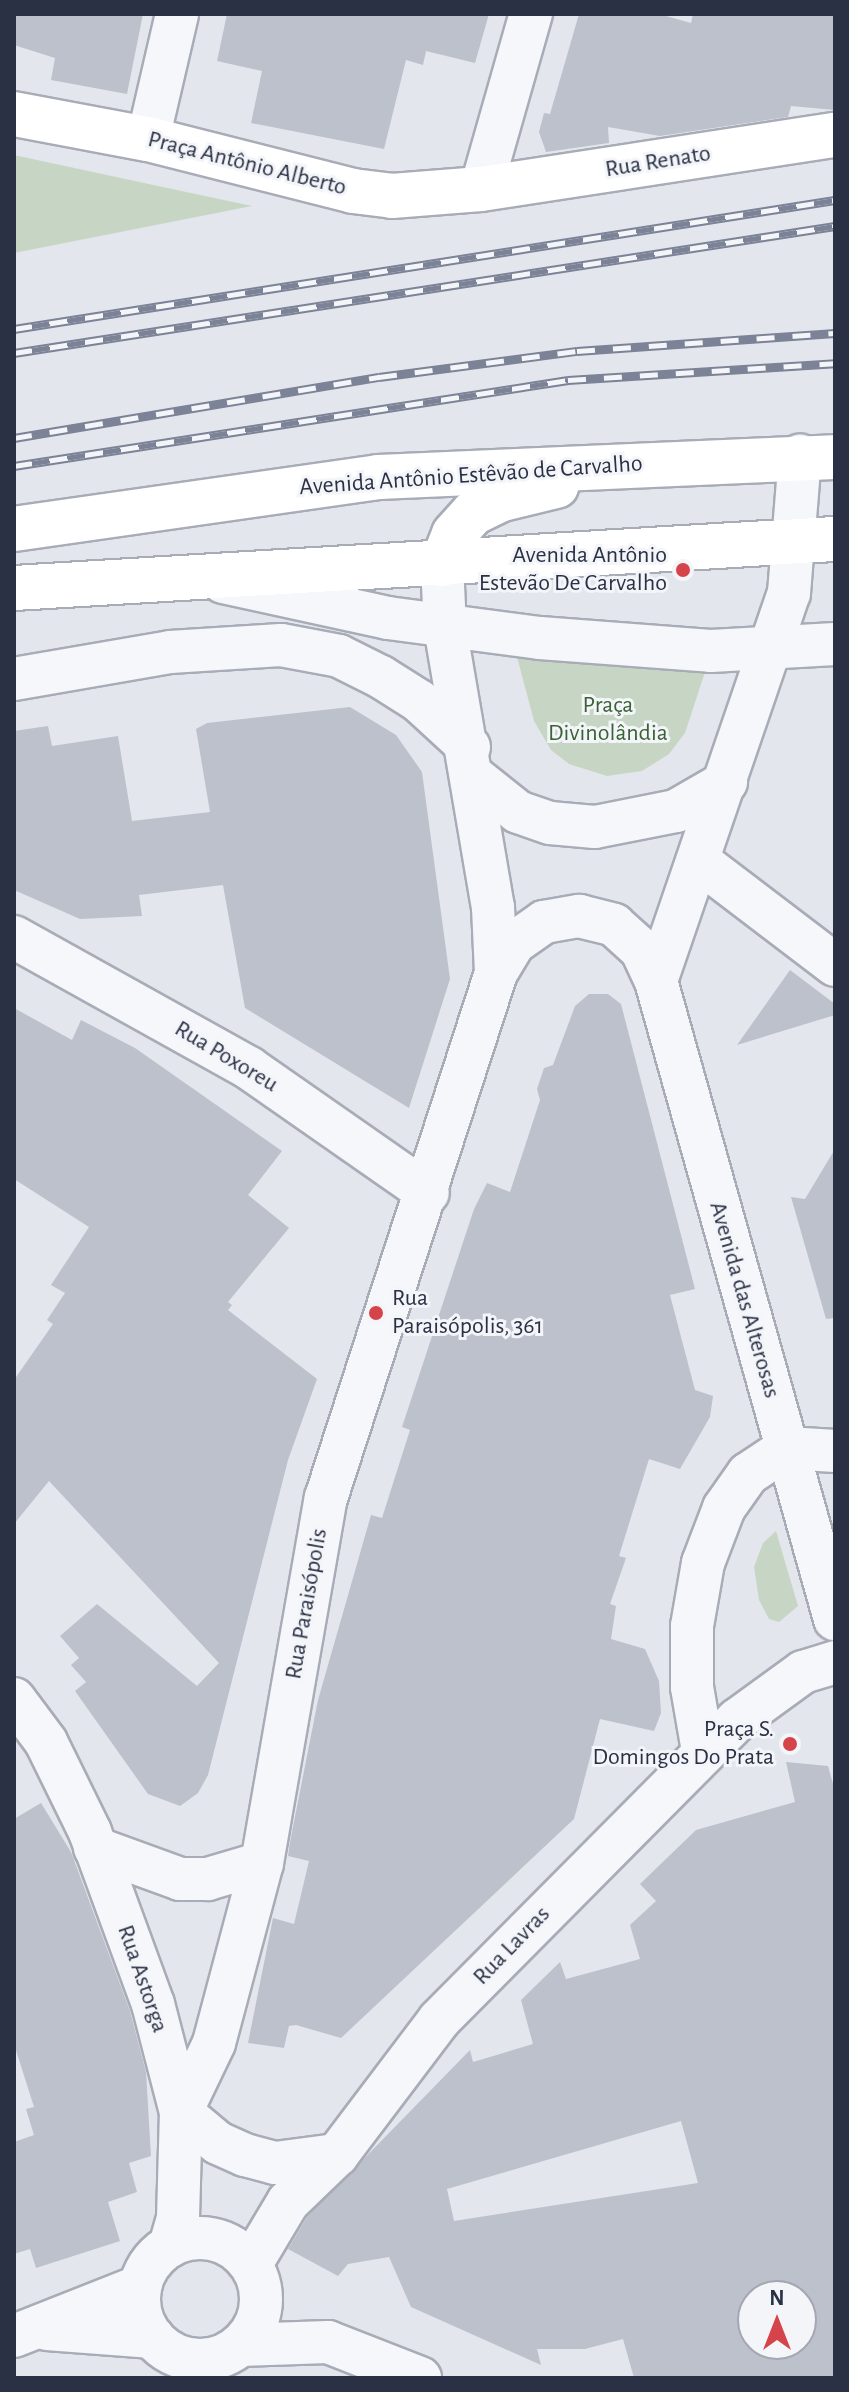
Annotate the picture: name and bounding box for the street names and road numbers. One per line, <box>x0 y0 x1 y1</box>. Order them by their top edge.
street label: Praça Antônio Alberto <box>145 125 349 203</box>
street label: Rua Renato <box>603 139 713 185</box>
street label: Avenida Antônio Estêvão de Carvalho <box>298 450 644 502</box>
street label: Rua Poxoreu <box>169 1015 283 1099</box>
street label: Avenida das Alterosas <box>702 1199 786 1401</box>
street label: Rua Paraisópolis <box>280 1526 334 1682</box>
street label: Rua Lavras <box>467 1901 557 1991</box>
street label: Rua Astorga <box>110 1921 174 2037</box>

